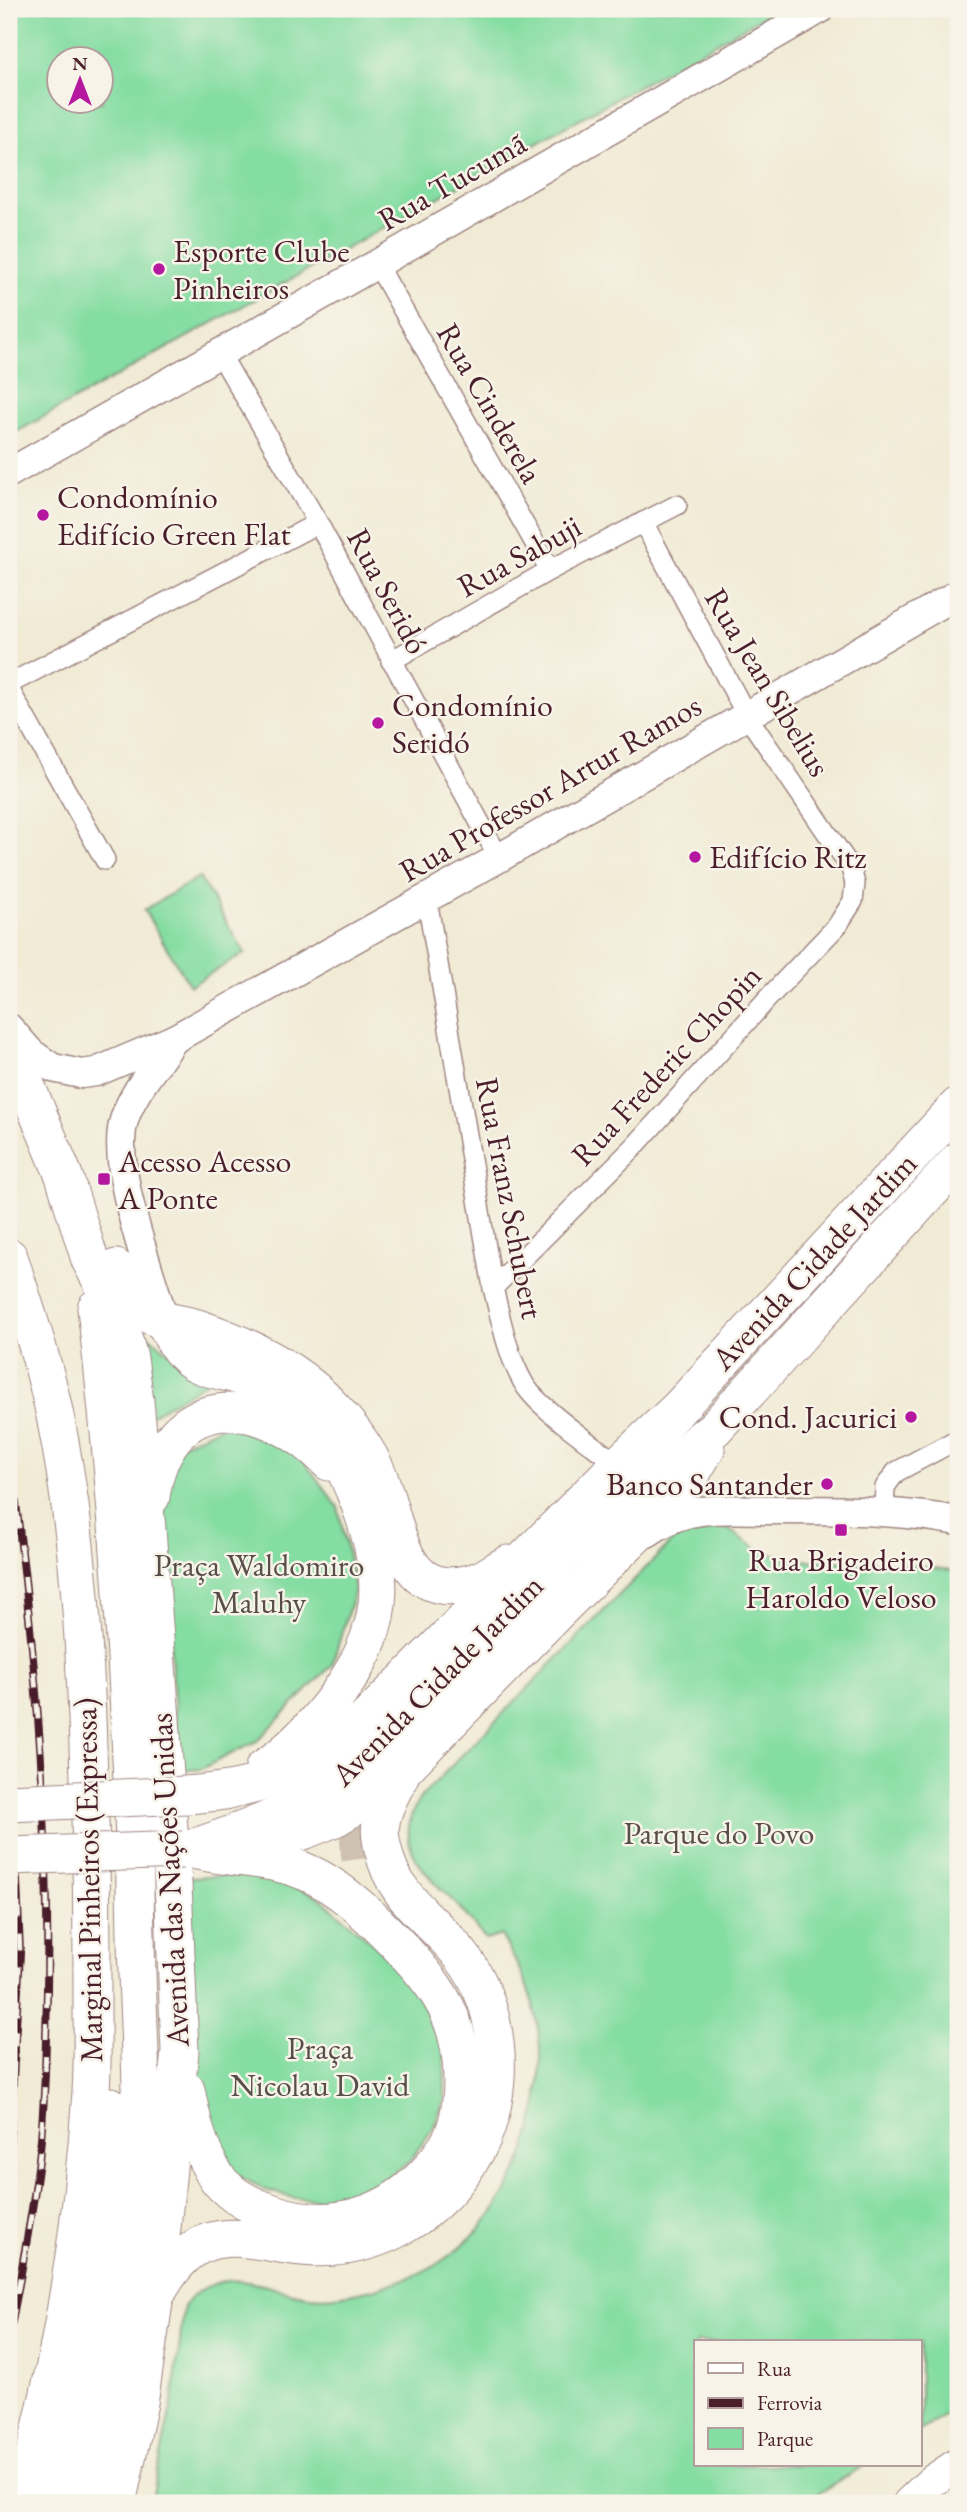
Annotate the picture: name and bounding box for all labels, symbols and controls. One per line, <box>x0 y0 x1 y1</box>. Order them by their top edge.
north arrow <box>46 46 116 116</box>
text: N <box>72 51 88 76</box>
street label: Rua Tucumã <box>370 122 534 240</box>
place label: Esporte Clube Pinheiros <box>173 230 350 309</box>
marker: Esporte Clube Pinheiros <box>151 261 167 277</box>
street label: Rua Cinderela <box>427 315 553 491</box>
place label: Condomínio Edifício Green Flat <box>57 476 290 555</box>
street label: Rua Sabuji <box>450 505 588 607</box>
marker: Condomínio Edifício Green Flat <box>35 507 51 523</box>
street label: Rua Seridó <box>337 521 439 661</box>
street label: Rua Jean Sibelius <box>695 580 841 784</box>
street label: Rua Professor Artur Ramos <box>391 684 709 892</box>
place label: Condomínio Seridó <box>392 684 553 763</box>
marker: Condomínio Seridó <box>370 715 386 731</box>
place label: Edifício Ritz <box>709 836 866 878</box>
marker: Edifício Ritz <box>687 849 703 865</box>
street label: Rua Frederic Chopin <box>562 955 770 1175</box>
street label: Rua Franz Schubert <box>466 1074 554 1322</box>
place label: Acesso Acesso A Ponte <box>117 1140 291 1219</box>
street label: Avenida Cidade Jardim <box>701 1143 926 1380</box>
marker: Acesso Acesso A Ponte <box>96 1171 112 1187</box>
place label: Cond. Jacurici <box>719 1396 897 1438</box>
marker: Cond. Jacurici <box>903 1409 919 1425</box>
place label: Banco Santander <box>606 1463 813 1505</box>
marker: Banco Santander <box>819 1476 835 1492</box>
marker: Rua Brigadeiro Haroldo Veloso <box>833 1522 849 1538</box>
place label: Rua Brigadeiro Haroldo Veloso <box>745 1539 937 1618</box>
park label: Praça Waldomiro Maluhy <box>154 1544 364 1623</box>
street label: Avenida Cidade Jardim <box>321 1565 552 1796</box>
street label: Marginal Pinheiros (Expressa) <box>64 1697 112 2063</box>
street label: Avenida das Nações Unidas <box>139 1712 199 2049</box>
park label: Parque do Povo <box>624 1812 814 1854</box>
park label: Praça Nicolau David <box>231 2027 410 2106</box>
legend <box>694 2340 922 2466</box>
text: Rua <box>757 2355 792 2382</box>
text: Ferrovia <box>757 2389 823 2416</box>
text: Parque <box>757 2425 813 2452</box>

